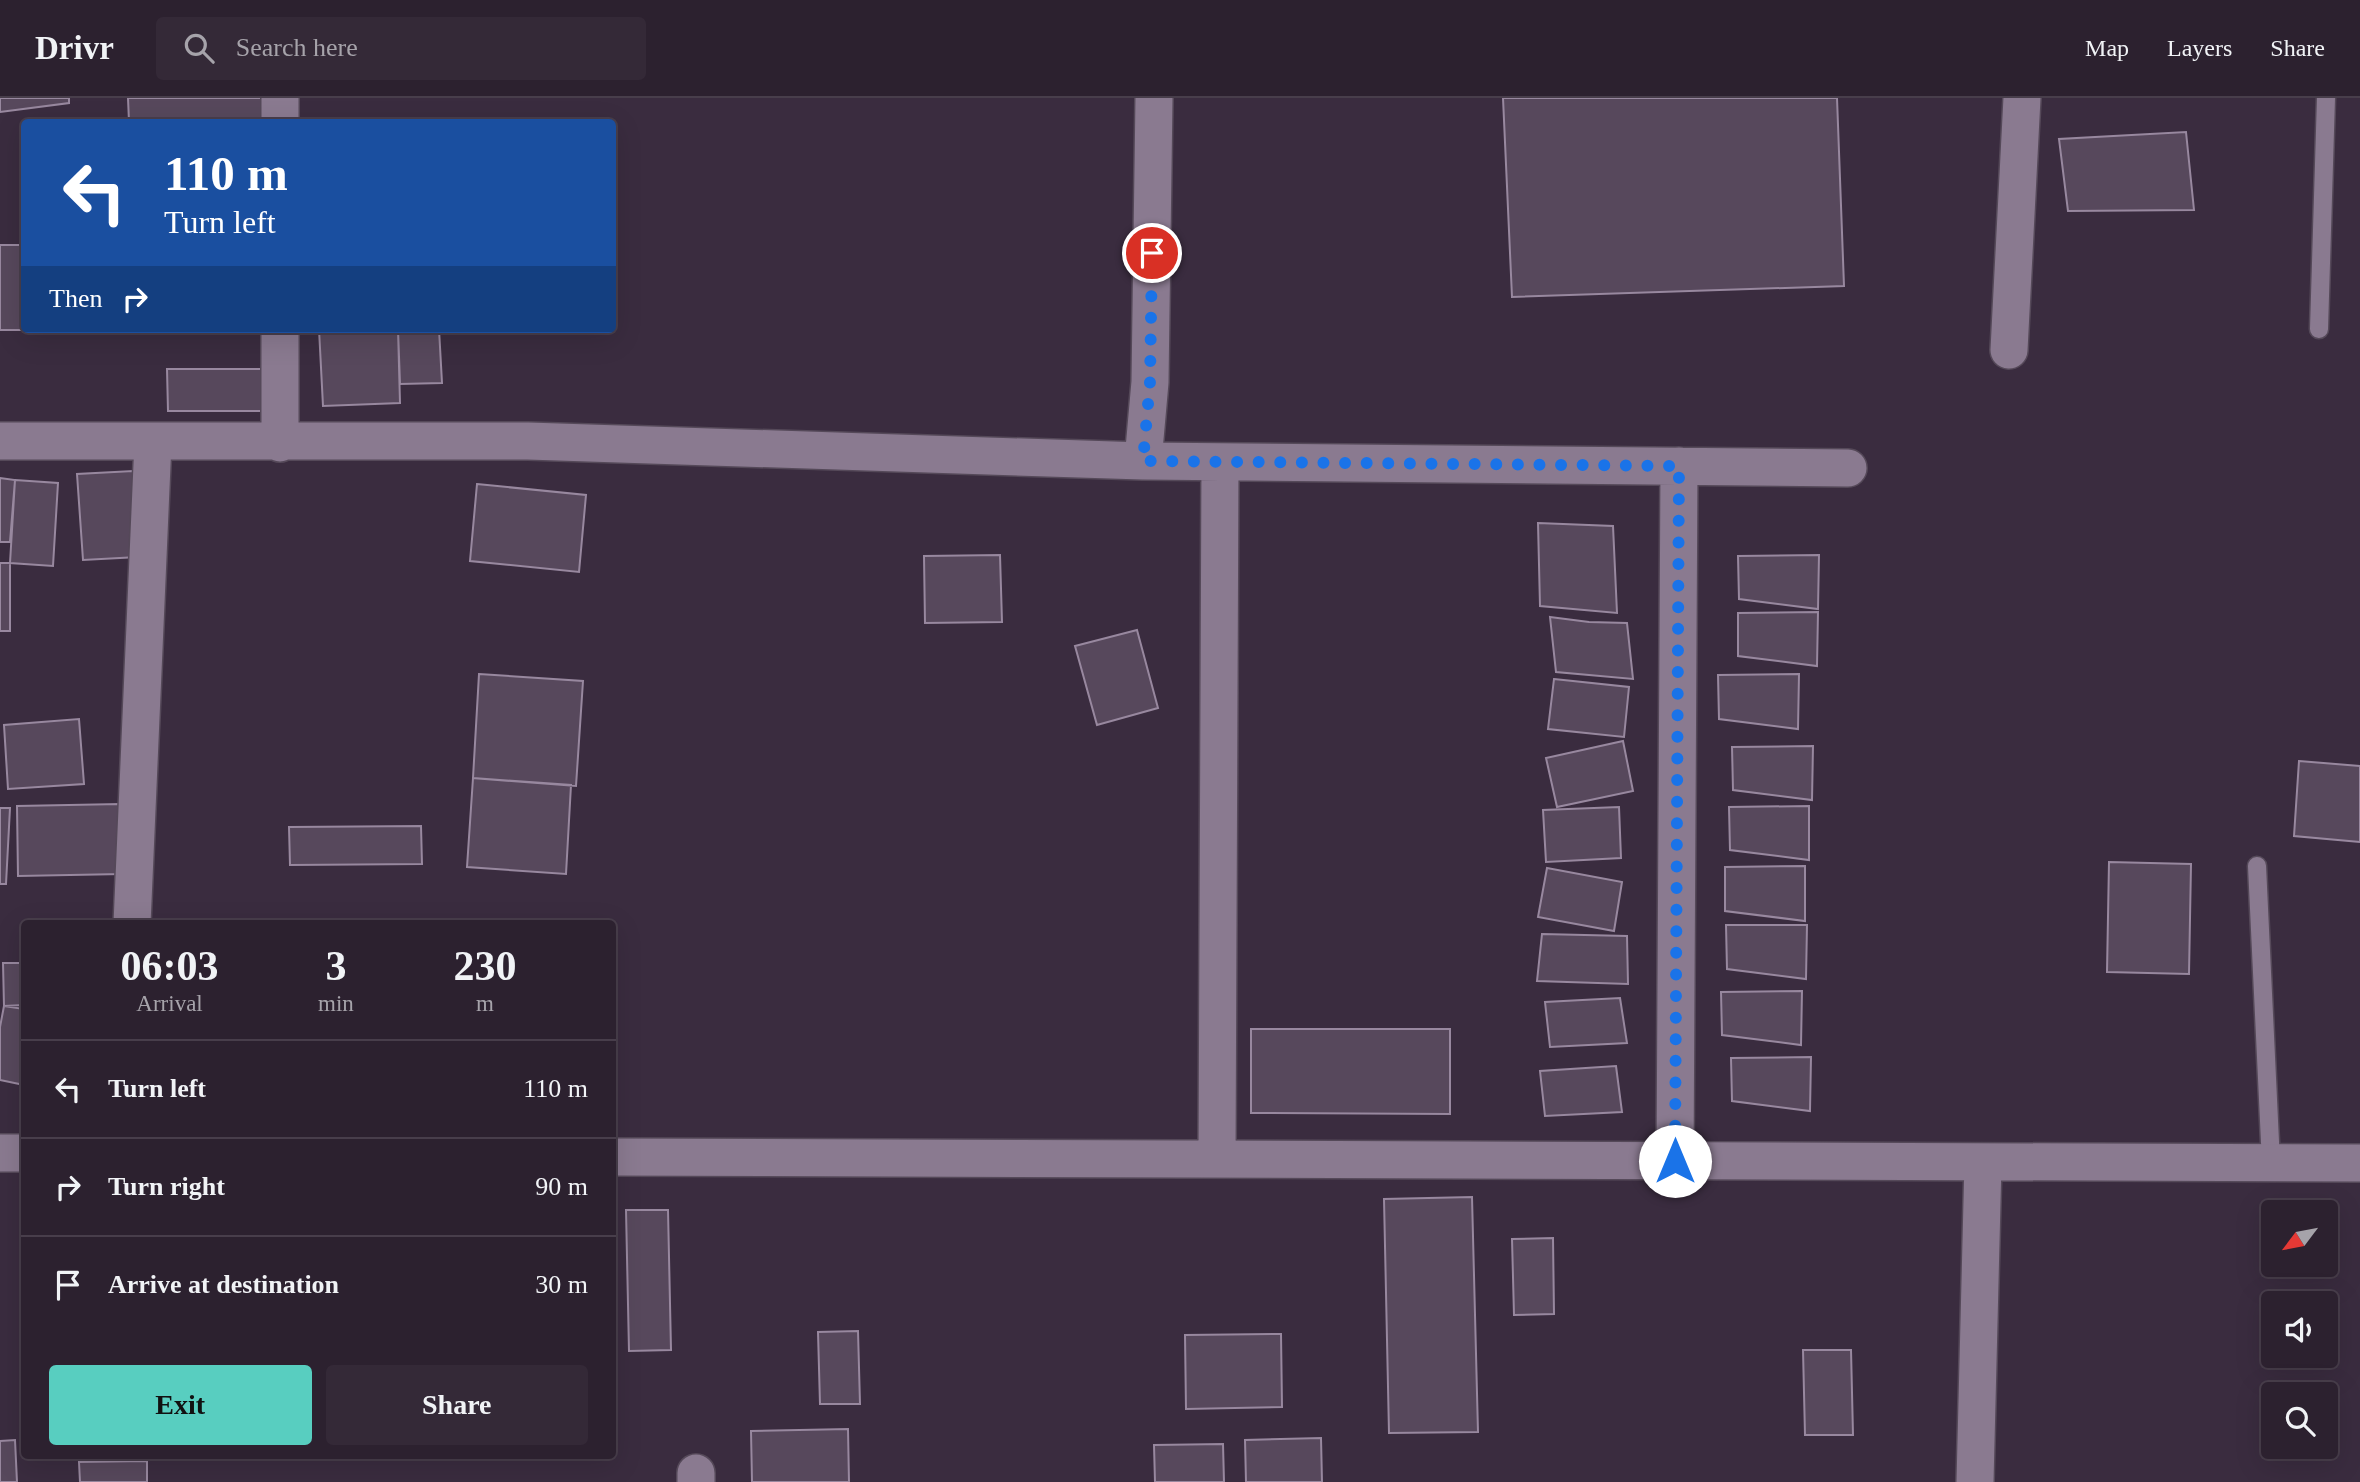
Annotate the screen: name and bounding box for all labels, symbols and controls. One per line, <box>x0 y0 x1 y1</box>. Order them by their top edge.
search box <box>156 17 646 80</box>
icon: search <box>180 29 218 67</box>
text: Drivr <box>35 30 114 66</box>
text: Search here <box>236 33 358 62</box>
text: Map <box>2085 35 2129 61</box>
text: Layers <box>2167 35 2232 61</box>
text: Share <box>2270 35 2325 61</box>
text: 110 m <box>164 146 288 201</box>
icon: left <box>49 147 140 238</box>
text: Turn left <box>164 204 276 240</box>
pin <box>1122 223 1182 283</box>
icon: arrive <box>1133 234 1171 272</box>
icon: right <box>116 280 154 318</box>
text: Then <box>49 284 102 313</box>
text: 06:03 <box>121 943 219 989</box>
text: 3 <box>325 943 346 989</box>
text: 230 <box>453 943 516 989</box>
text: Arrival <box>136 991 203 1016</box>
text: min <box>318 991 354 1016</box>
text: m <box>476 991 494 1016</box>
icon: left <box>49 1070 87 1108</box>
text: Turn left <box>108 1074 206 1103</box>
text: 110 m <box>523 1074 588 1103</box>
position arrow <box>1638 1124 1712 1198</box>
icon: right <box>49 1168 87 1206</box>
text: Turn right <box>108 1172 225 1201</box>
text: 90 m <box>535 1172 588 1201</box>
north arrow <box>2261 1200 2338 1278</box>
map controls <box>2261 1200 2338 1459</box>
icon: arrive <box>49 1266 87 1304</box>
text: Arrive at destination <box>108 1270 339 1299</box>
text: 30 m <box>535 1270 588 1299</box>
button: sound <box>2261 1291 2338 1368</box>
button: Exit <box>49 1365 312 1445</box>
button: Share <box>326 1365 588 1445</box>
button: search <box>2261 1382 2338 1459</box>

